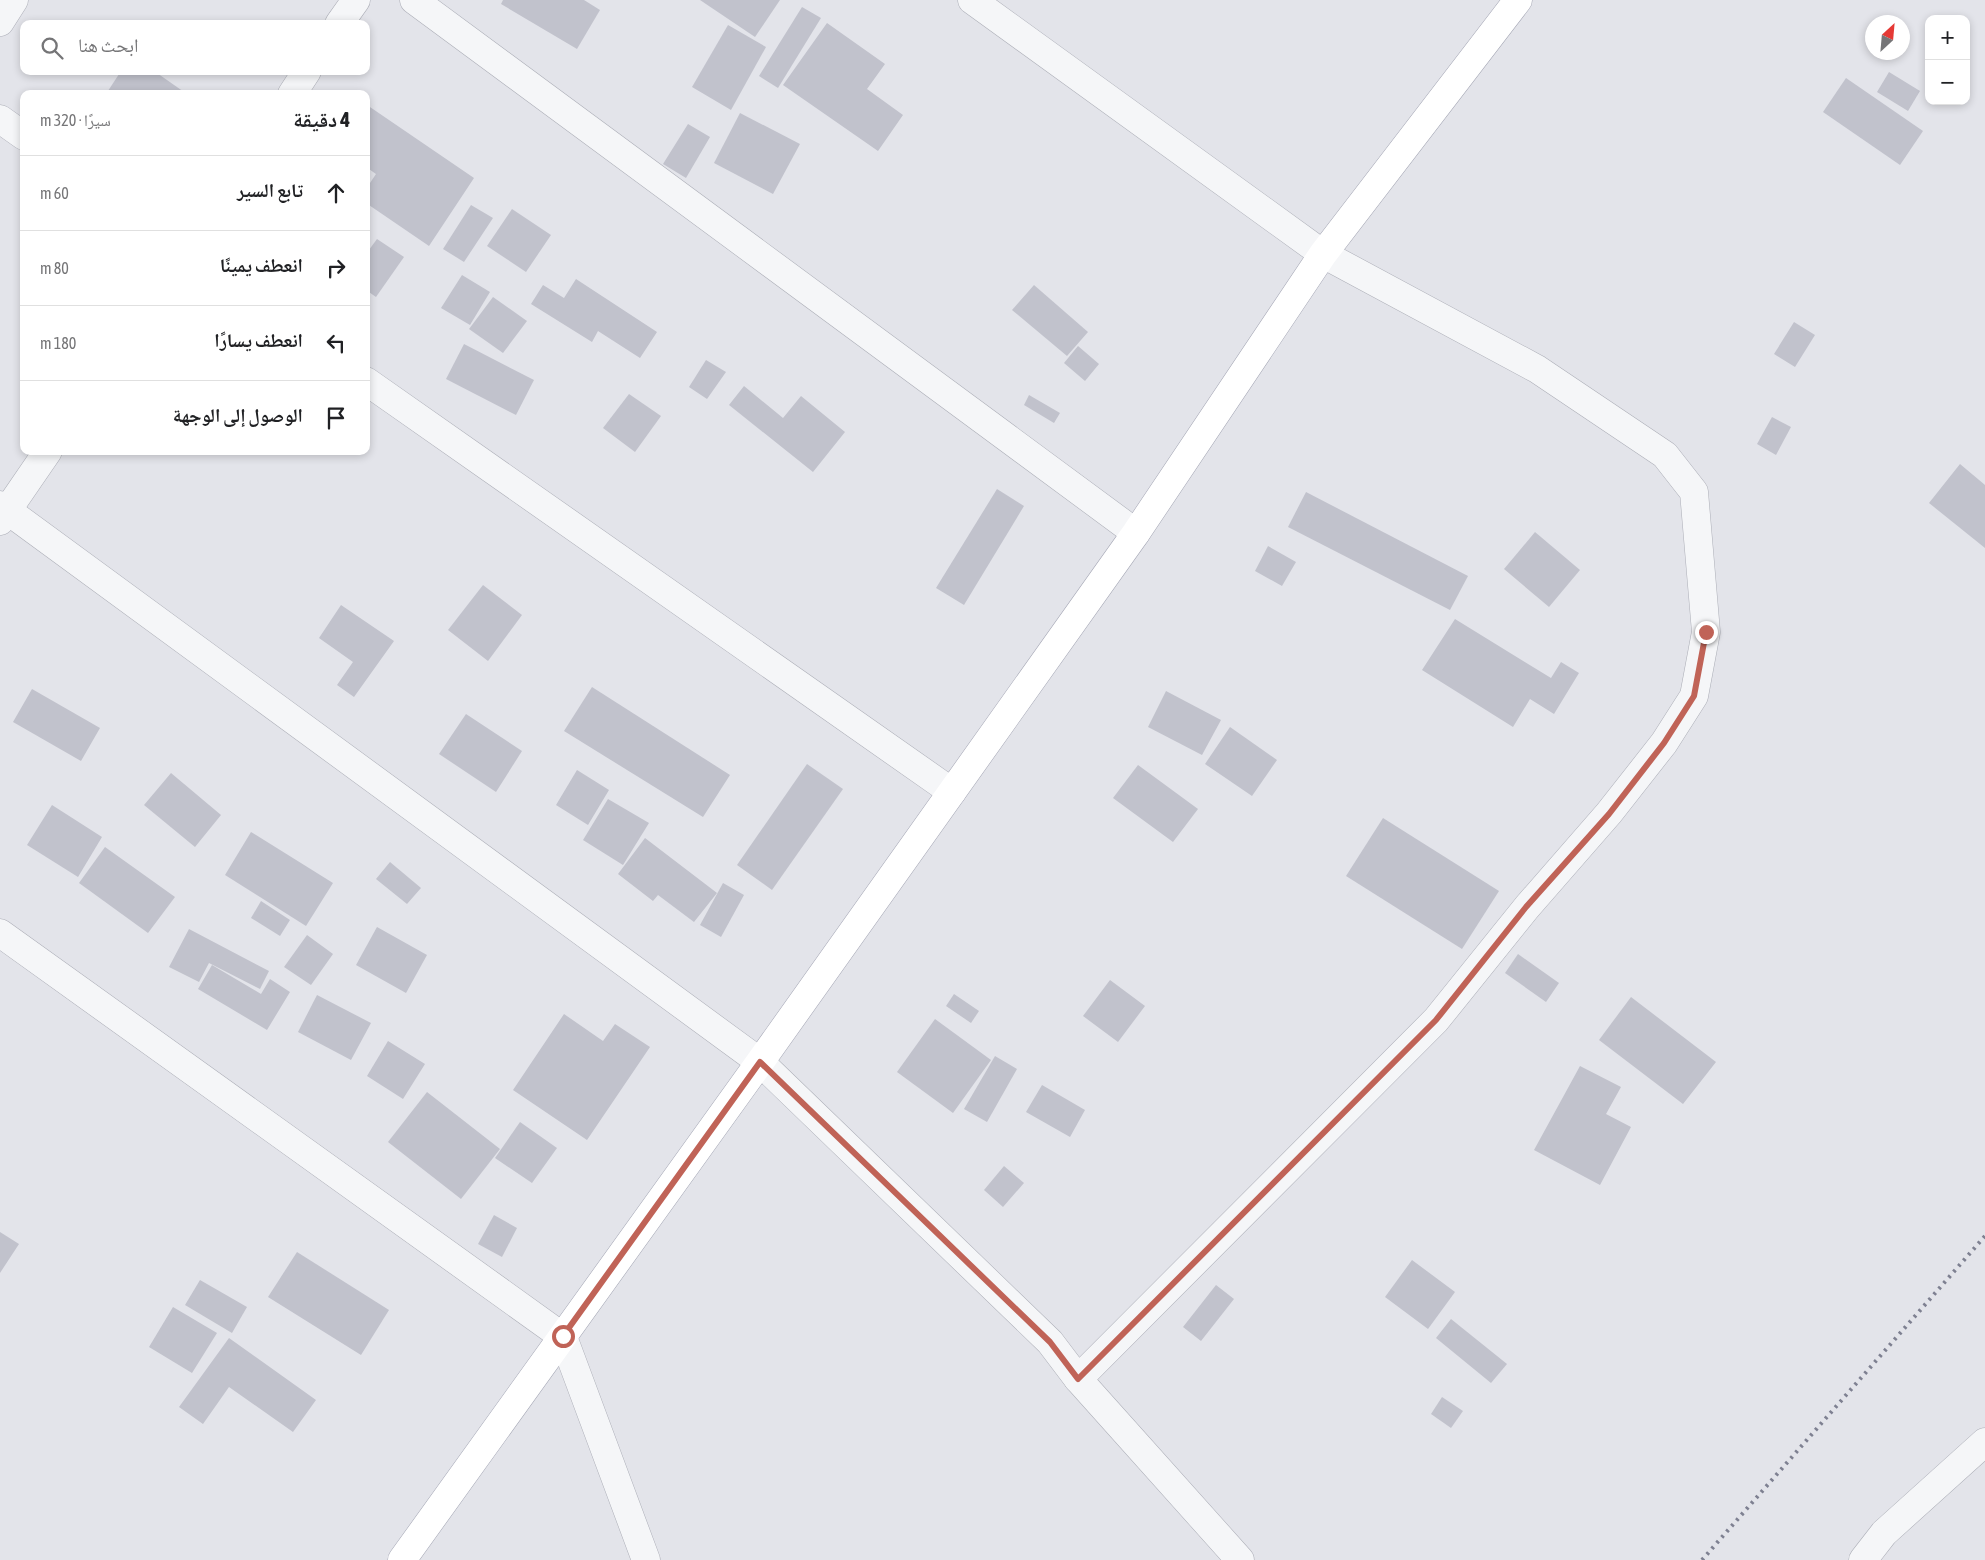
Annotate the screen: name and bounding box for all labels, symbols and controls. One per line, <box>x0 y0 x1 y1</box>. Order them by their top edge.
north arrow <box>1865 15 1910 60</box>
map controls <box>1925 15 1970 105</box>
button: + <box>1925 15 1970 60</box>
search box <box>20 20 370 75</box>
icon: search <box>38 34 66 62</box>
text: ابحث هنا <box>78 34 139 56</box>
button: − <box>1925 60 1970 105</box>
text: 4 دقيقة <box>293 107 350 131</box>
text: سيرًا · 320 m <box>40 111 111 129</box>
text: تابع السير <box>237 179 303 201</box>
icon: ahead <box>322 179 350 207</box>
text: 60 m <box>40 184 69 202</box>
text: انعطف يمينًا <box>220 254 303 276</box>
icon: right <box>322 254 350 282</box>
text: 80 m <box>40 259 69 277</box>
text: انعطف يسارًا <box>214 329 303 351</box>
icon: left <box>322 329 350 357</box>
text: 180 m <box>40 334 76 352</box>
text: الوصول إلى الوجهة <box>173 404 303 426</box>
icon: arrive <box>322 404 350 432</box>
route end <box>1695 621 1718 644</box>
route start <box>552 1325 575 1348</box>

